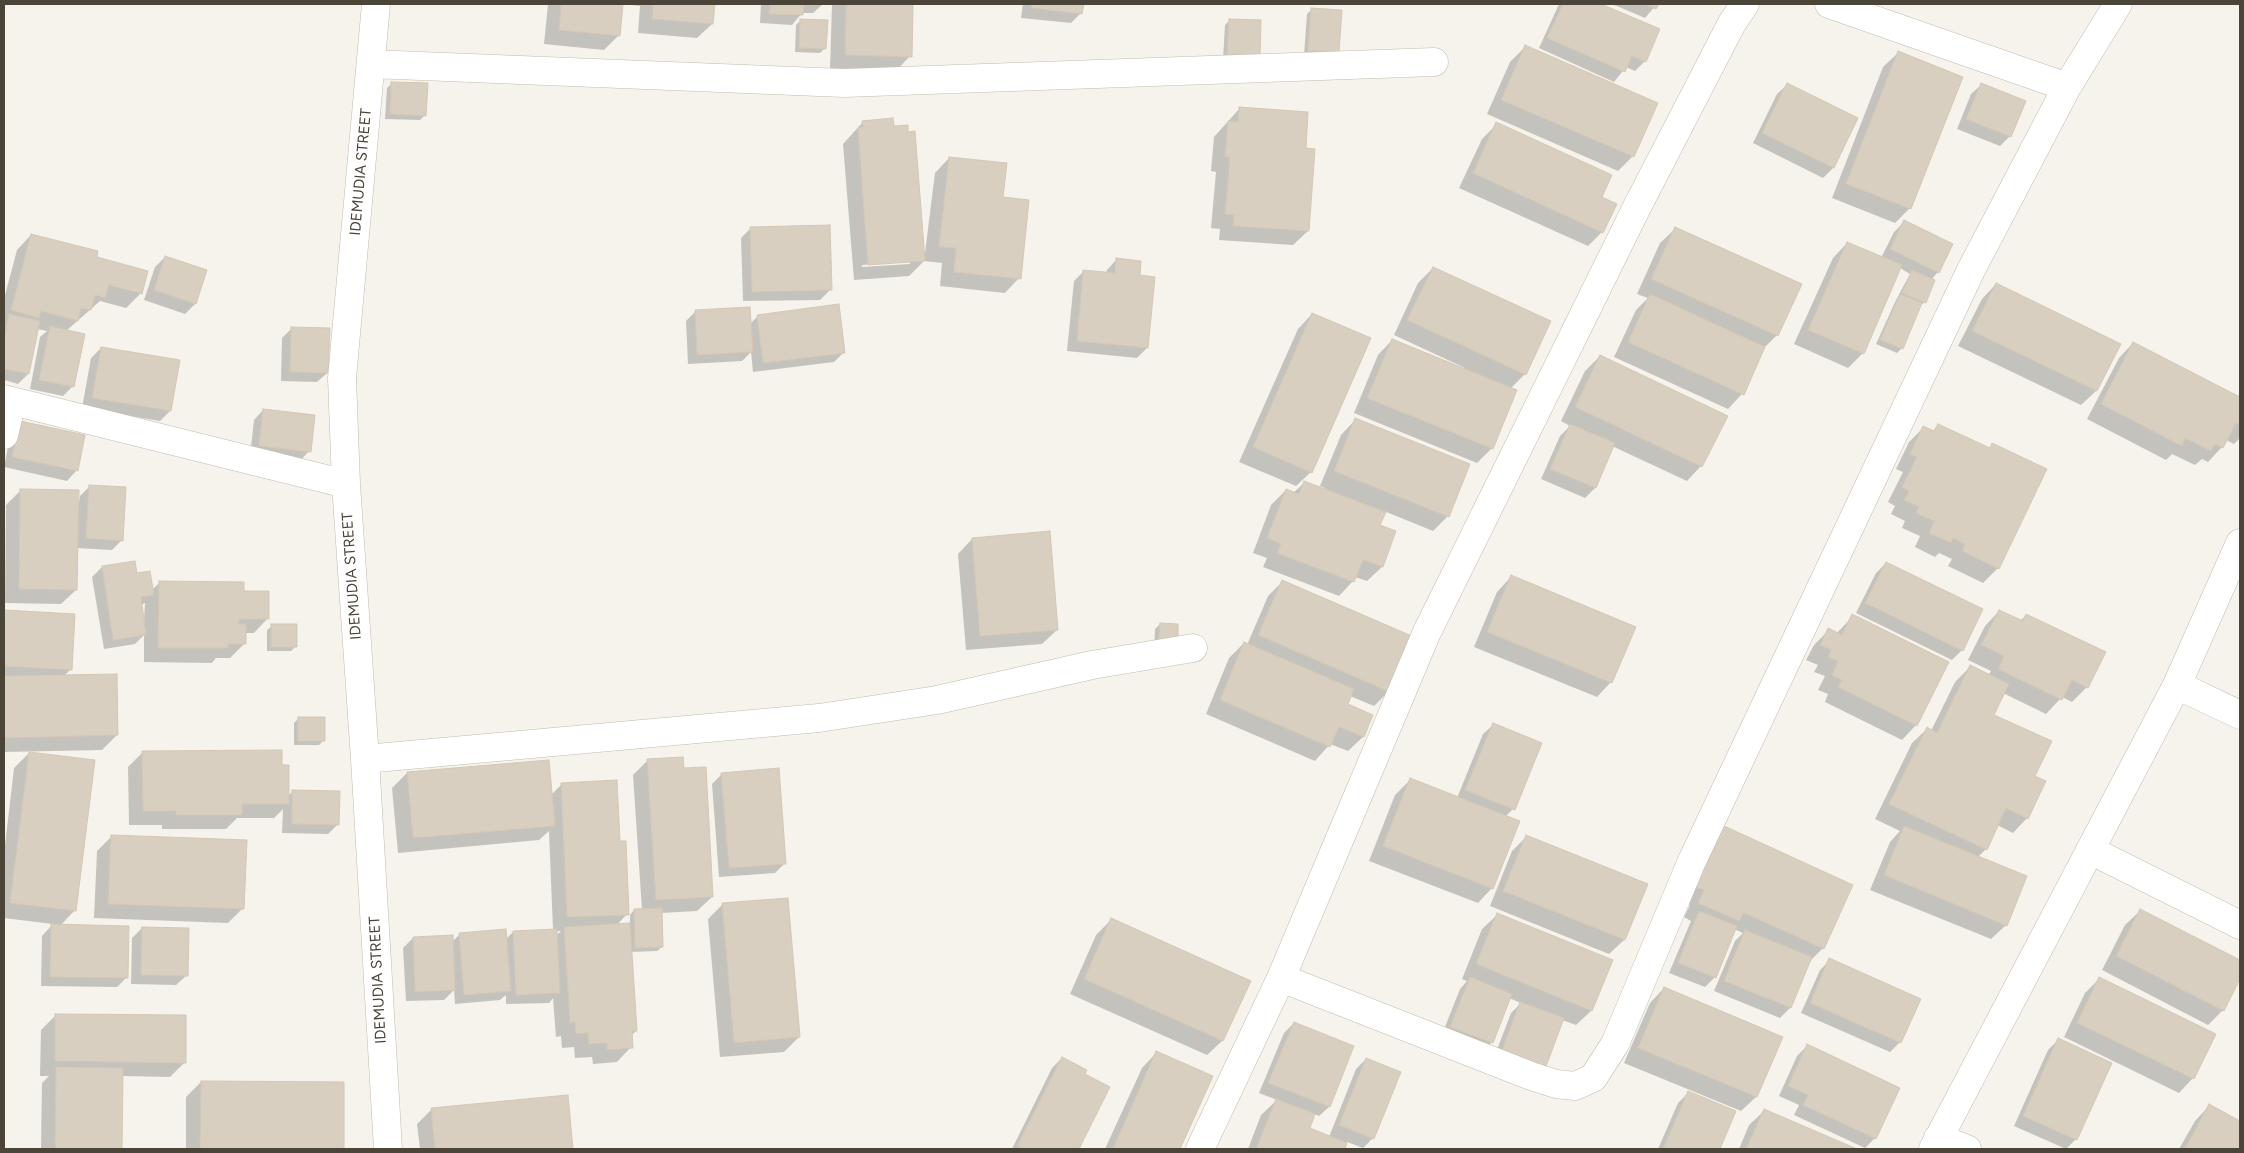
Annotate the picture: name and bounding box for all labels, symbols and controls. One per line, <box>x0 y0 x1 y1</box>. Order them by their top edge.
street label: IDEMUDIA STREET <box>346 108 376 236</box>
street label: IDEMUDIA STREET <box>339 512 365 640</box>
street label: IDEMUDIA STREET <box>366 916 390 1044</box>

